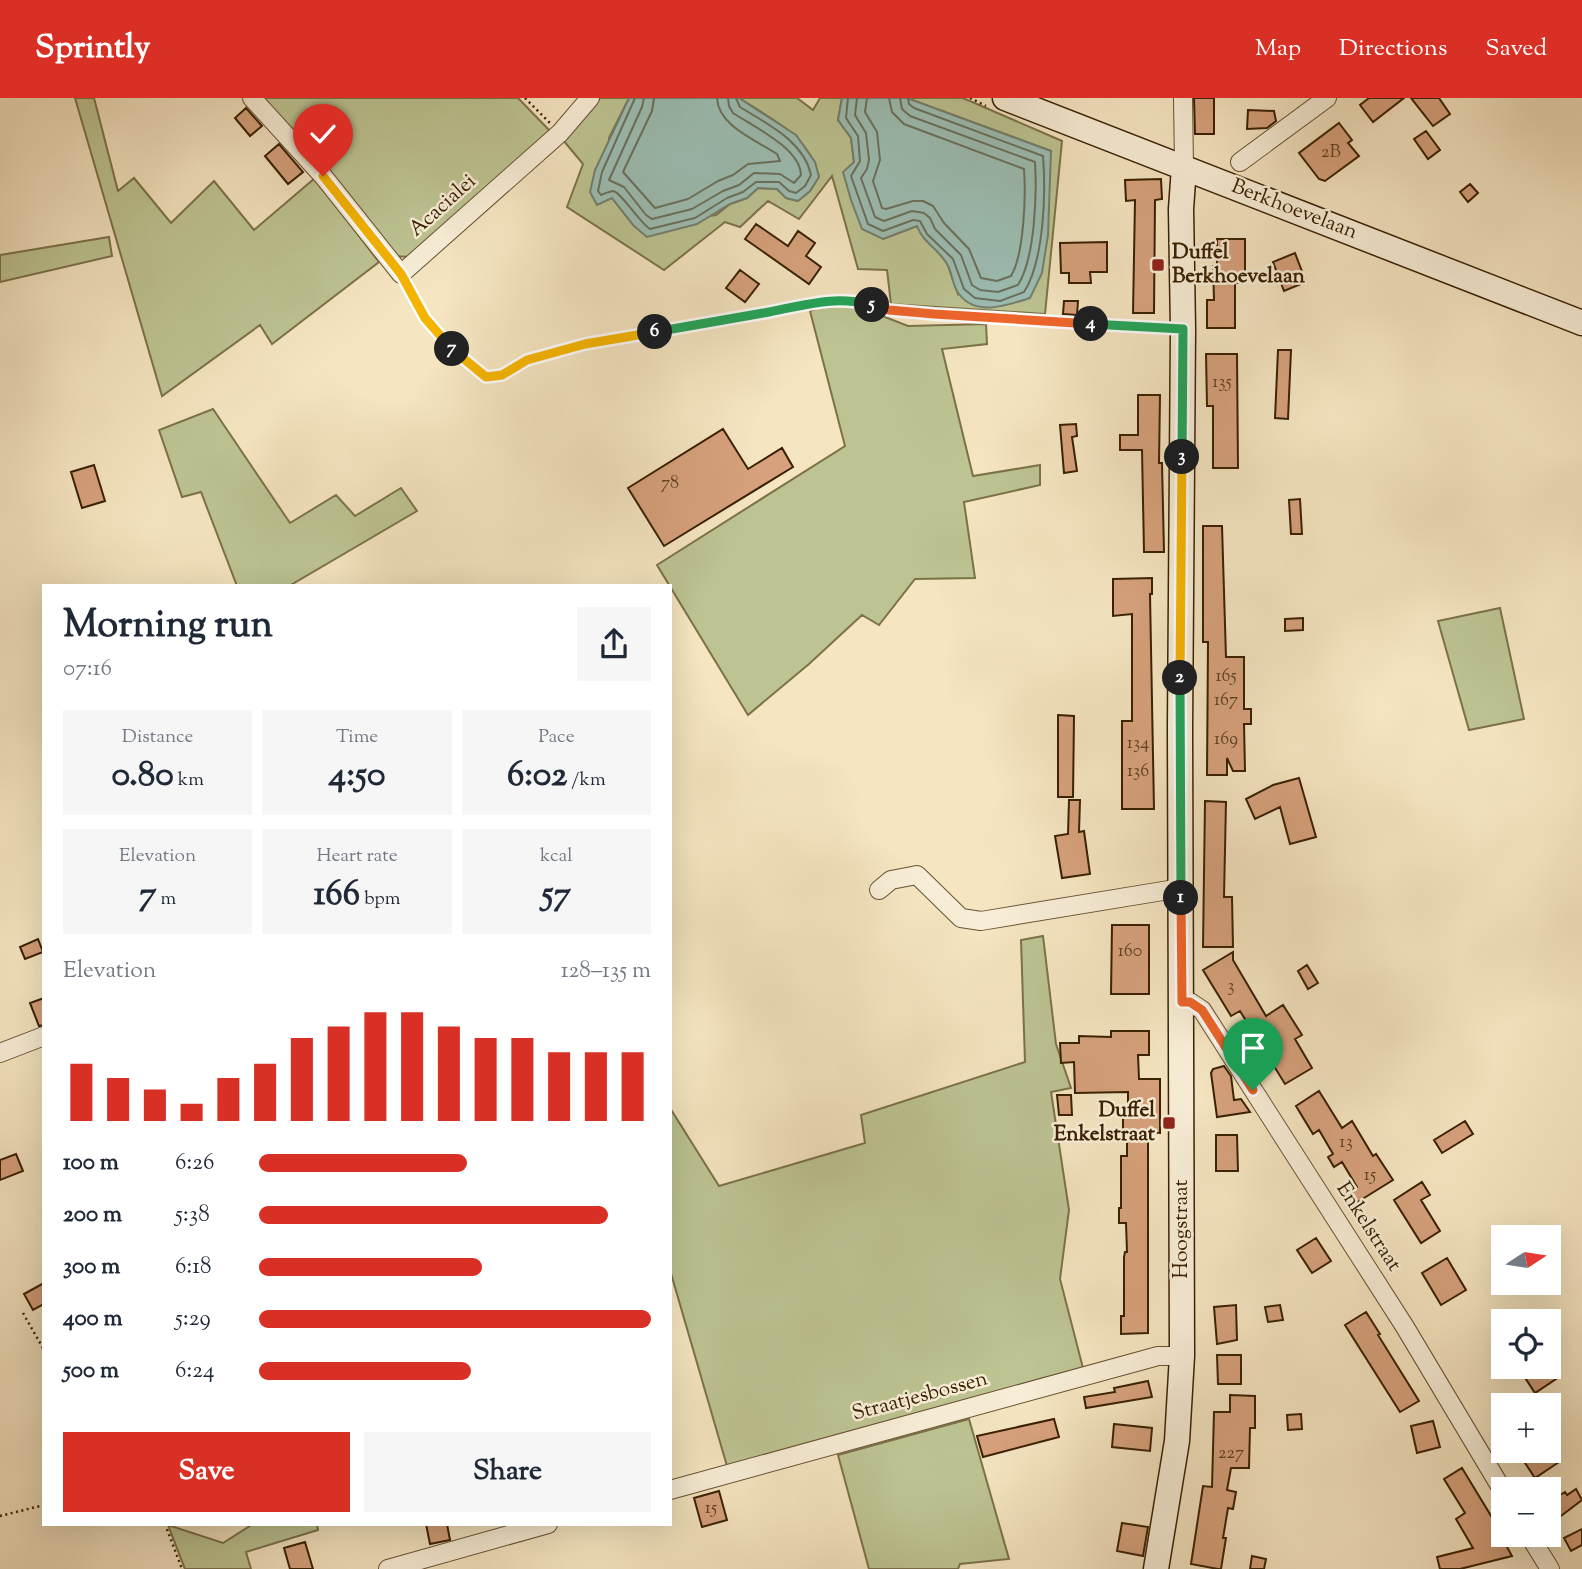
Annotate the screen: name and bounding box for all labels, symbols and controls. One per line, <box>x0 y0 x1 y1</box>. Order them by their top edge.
text: Sprintly <box>35 25 151 73</box>
text: Map <box>1255 32 1301 66</box>
text: Directions <box>1339 32 1447 66</box>
text: Saved <box>1485 32 1547 66</box>
pin <box>293 104 353 176</box>
icon: check <box>304 115 342 153</box>
house number: 2B <box>1321 140 1341 166</box>
street label: Acacialei <box>403 168 483 244</box>
street label: Berkhoevelaan <box>1227 172 1361 248</box>
place label: Duffel Berkhoevelaan <box>1172 238 1306 292</box>
marker: Duffel Berkhoevelaan <box>1150 257 1166 273</box>
pin: 5 <box>854 288 890 322</box>
text: 5 <box>868 291 875 318</box>
pin: 4 <box>1074 306 1108 342</box>
text: 4 <box>1086 310 1095 337</box>
pin: 6 <box>638 314 672 350</box>
text: 6 <box>650 318 659 345</box>
pin: 7 <box>434 331 470 366</box>
text: 7 <box>447 335 456 362</box>
house number: 135 <box>1212 370 1232 396</box>
pin: 3 <box>1164 440 1200 474</box>
text: 3 <box>1178 443 1185 470</box>
house number: 78 <box>661 471 679 497</box>
text: Morning run <box>63 600 273 654</box>
button: share <box>577 607 651 681</box>
text: 07:16 <box>63 653 112 686</box>
pin: 2 <box>1162 660 1198 696</box>
text: 2 <box>1175 664 1184 691</box>
house number: 165 <box>1215 664 1237 690</box>
house number: 167 <box>1214 688 1238 714</box>
text: Distance <box>122 724 193 751</box>
text: Time <box>336 724 378 751</box>
text: Pace <box>538 724 575 751</box>
house number: 169 <box>1214 727 1238 753</box>
house number: 134 <box>1127 731 1149 757</box>
text: 0.80 <box>111 751 174 802</box>
text: 4:50 <box>328 751 386 802</box>
text: 6:02 <box>507 751 567 802</box>
house number: 136 <box>1127 759 1149 785</box>
text: km <box>174 767 204 794</box>
text: /km <box>567 767 606 794</box>
text: Elevation <box>119 843 196 870</box>
text: Heart rate <box>316 843 398 870</box>
text: kcal <box>540 843 573 870</box>
text: 7 <box>139 870 157 921</box>
text: 166 <box>313 870 360 921</box>
text: 57 <box>542 870 571 921</box>
pin: 1 <box>1164 880 1198 916</box>
text: 1 <box>1177 884 1184 911</box>
text: m <box>157 886 176 913</box>
text: bpm <box>360 886 401 913</box>
house number: 160 <box>1118 939 1142 965</box>
text: Elevation <box>63 955 156 988</box>
text: 128–135 m <box>561 955 651 988</box>
house number: 3 <box>1227 974 1235 1000</box>
pin <box>1223 1018 1283 1090</box>
icon: arrive <box>1234 1029 1272 1067</box>
place label: Duffel Enkelstraat <box>1054 1096 1156 1150</box>
marker: Duffel Enkelstraat <box>1161 1115 1177 1131</box>
house number: 13 <box>1339 1130 1353 1156</box>
text: 100 m <box>63 1147 119 1180</box>
text: 6:26 <box>175 1147 214 1180</box>
house number: 15 <box>1364 1163 1376 1189</box>
street label: Enkelstraat <box>1328 1176 1408 1278</box>
street label: Hoogstraat <box>1167 1179 1197 1279</box>
text: 200 m <box>63 1199 122 1232</box>
text: 5:38 <box>175 1199 210 1232</box>
north arrow <box>1491 1225 1561 1295</box>
map controls <box>1491 1225 1561 1547</box>
text: 300 m <box>63 1251 120 1284</box>
text: 6:18 <box>175 1251 212 1284</box>
text: 400 m <box>63 1303 123 1336</box>
text: 5:29 <box>175 1303 211 1336</box>
button: locate <box>1491 1309 1561 1379</box>
text: 500 m <box>63 1355 119 1388</box>
text: 6:24 <box>175 1355 215 1388</box>
street label: Straatjesbossen <box>849 1364 991 1430</box>
button: + <box>1491 1393 1561 1463</box>
button: Save <box>63 1432 350 1512</box>
button: Share <box>364 1432 651 1512</box>
house number: 227 <box>1218 1441 1244 1467</box>
button: − <box>1491 1477 1561 1547</box>
house number: 15 <box>705 1496 717 1522</box>

